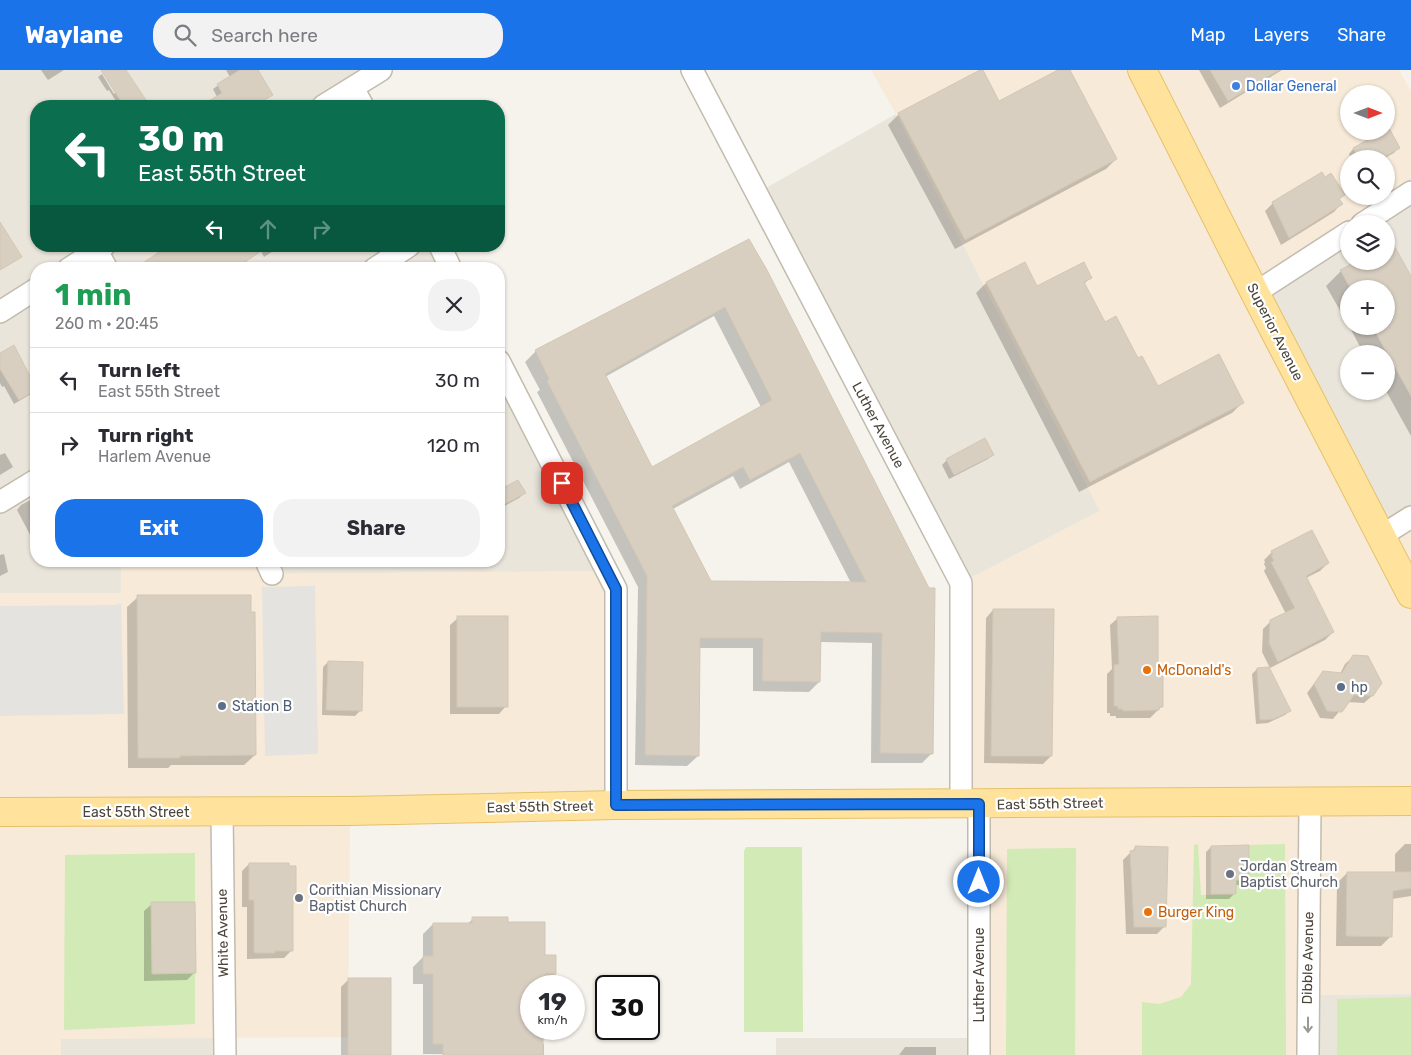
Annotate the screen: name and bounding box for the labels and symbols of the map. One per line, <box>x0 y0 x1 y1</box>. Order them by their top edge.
place label: Dollar General <box>1246 78 1337 95</box>
marker: Dollar General <box>1230 80 1242 92</box>
north arrow <box>1340 85 1395 140</box>
street label: Superior Avenue <box>1243 280 1307 384</box>
street label: Luther Avenue <box>848 379 908 471</box>
pin <box>541 462 583 504</box>
place label: McDonald's <box>1157 662 1231 679</box>
marker: McDonald's <box>1141 664 1153 676</box>
place label: hp <box>1351 679 1368 696</box>
marker: hp <box>1335 681 1347 693</box>
place label: Station B <box>232 698 292 715</box>
marker: Station B <box>216 700 228 712</box>
street label: East 55th Street <box>996 795 1104 813</box>
street label: East 55th Street <box>486 798 594 816</box>
street label: East 55th Street <box>83 804 190 821</box>
position arrow <box>952 855 1004 907</box>
place label: Jordan Stream Baptist Church <box>1240 858 1338 891</box>
marker: Jordan Stream Baptist Church <box>1224 868 1236 880</box>
place label: Corithian Missionary Baptist Church <box>309 882 442 915</box>
street label: White Avenue <box>214 888 232 977</box>
marker: Corithian Missionary Baptist Church <box>293 892 305 904</box>
place label: Burger King <box>1158 904 1234 921</box>
marker: Burger King <box>1142 906 1154 918</box>
street label: Dibble Avenue <box>1299 911 1317 1005</box>
street label: Luther Avenue <box>971 927 988 1023</box>
speed limit sign: 30 <box>595 975 660 1040</box>
one-way arrow <box>1303 1017 1313 1033</box>

